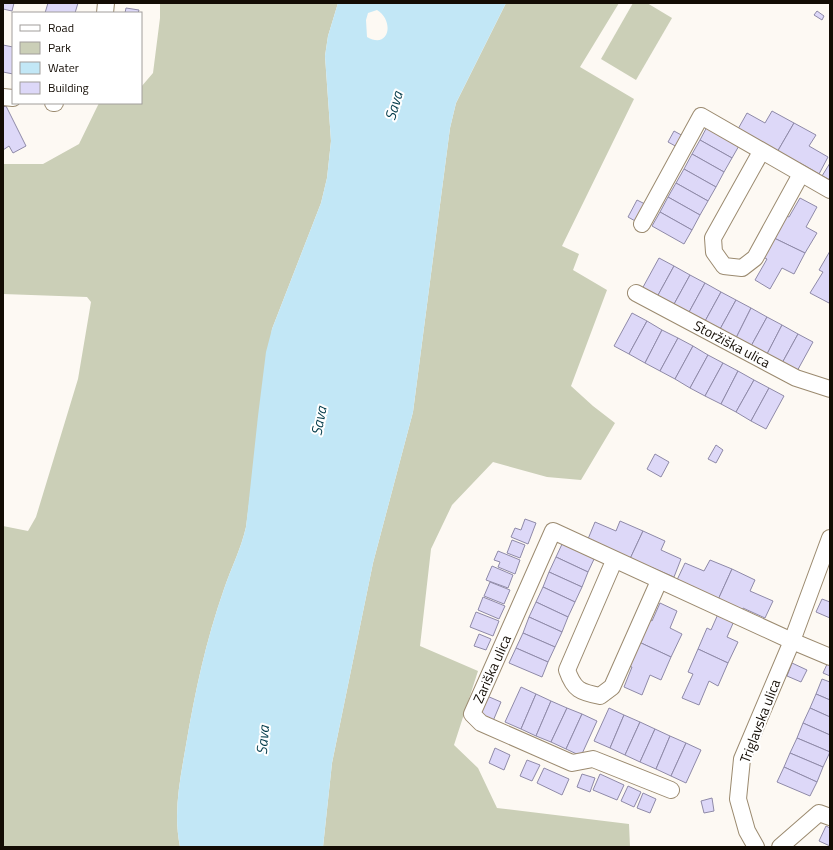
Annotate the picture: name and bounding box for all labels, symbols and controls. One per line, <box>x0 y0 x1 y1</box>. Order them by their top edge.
legend <box>12 12 142 104</box>
text: Road <box>48 18 74 37</box>
text: Park <box>48 38 71 57</box>
text: Water <box>48 58 79 77</box>
text: Building <box>48 78 89 97</box>
water label: Sava <box>378 87 409 123</box>
street label: Storžiška ulica <box>690 315 774 373</box>
water label: Sava <box>304 403 333 437</box>
street label: Zariška ulica <box>467 631 516 706</box>
street label: Triglavska ulica <box>734 676 785 766</box>
water label: Sava <box>250 723 275 755</box>

